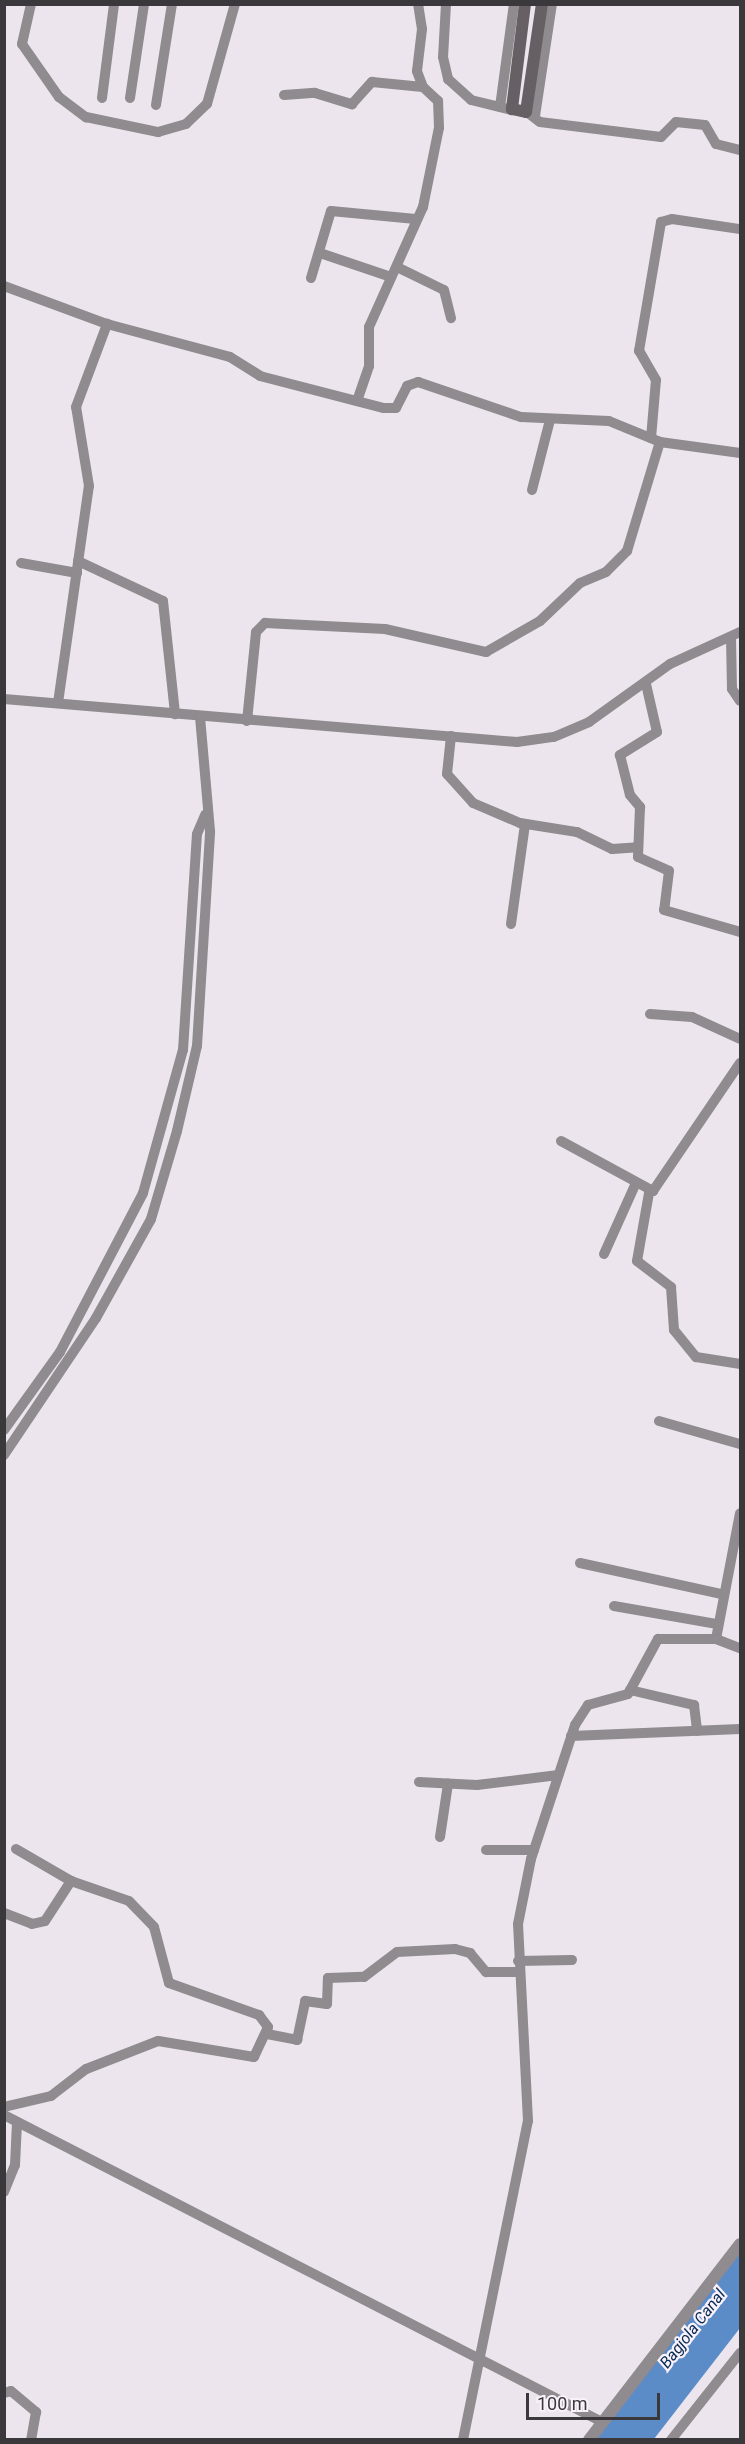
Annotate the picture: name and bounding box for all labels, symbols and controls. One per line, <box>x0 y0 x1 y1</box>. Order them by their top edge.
water label: Bagjola Canal <box>656 2286 730 2372</box>
scale bar <box>529 2381 662 2419</box>
text: 100 m <box>537 2393 588 2414</box>

